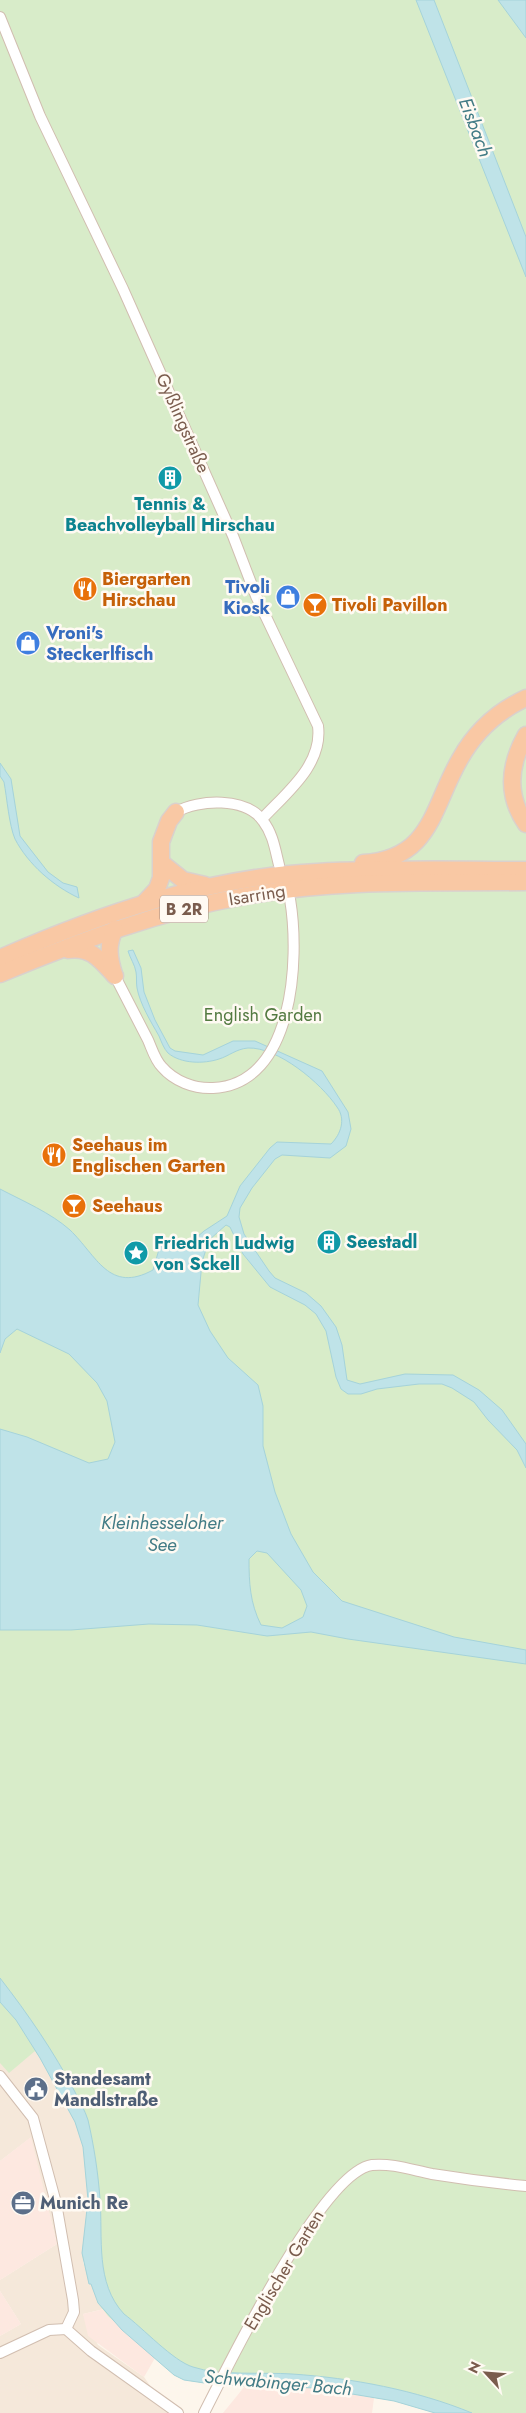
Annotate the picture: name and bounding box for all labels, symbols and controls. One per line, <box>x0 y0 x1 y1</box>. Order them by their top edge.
water label: Eisbach <box>452 93 499 161</box>
street label: Gyßlingstraße <box>149 369 217 477</box>
building icon: Tennis & Beachvolleyball Hirschau <box>157 465 183 491</box>
place label: Tennis & Beachvolleyball Hirschau <box>65 491 275 538</box>
place label: Biergarten Hirschau <box>102 566 191 613</box>
place label: Tivoli Kiosk <box>223 574 271 621</box>
restaurant icon: Biergarten Hirschau <box>72 576 98 602</box>
shop icon: Tivoli Kiosk <box>275 584 301 610</box>
bar icon: Tivoli Pavillon <box>302 592 328 618</box>
place label: Tivoli Pavillon <box>332 592 448 618</box>
place label: Vroni's Steckerlfisch <box>45 620 153 667</box>
shop icon: Vroni's Steckerlfisch <box>15 630 41 656</box>
street label: Isarring <box>227 878 287 912</box>
road number: B 2R <box>160 896 208 922</box>
park label: English Garden <box>204 1002 322 1028</box>
place label: Seehaus im Englischen Garten <box>72 1132 226 1179</box>
restaurant icon: Seehaus im Englischen Garten <box>41 1142 67 1168</box>
bar icon: Seehaus <box>61 1193 87 1219</box>
place label: Seehaus <box>92 1193 162 1219</box>
building icon: Seestadl <box>316 1229 342 1255</box>
place label: Seestadl <box>346 1229 417 1255</box>
place label: Friedrich Ludwig von Sckell <box>153 1230 295 1277</box>
place icon: Friedrich Ludwig von Sckell <box>123 1240 149 1266</box>
water label: Kleinhesseloher See <box>101 1509 225 1558</box>
place label: Standesamt Mandlstraße <box>54 2066 158 2113</box>
public building icon: Standesamt Mandlstraße <box>23 2076 49 2102</box>
office icon: Munich Re <box>10 2190 36 2216</box>
place label: Munich Re <box>40 2190 128 2216</box>
street label: Englischer Garten <box>238 2205 330 2335</box>
north arrow <box>461 2348 511 2398</box>
text: N <box>463 2358 486 2377</box>
water label: Schwabinger Bach <box>203 2363 353 2402</box>

